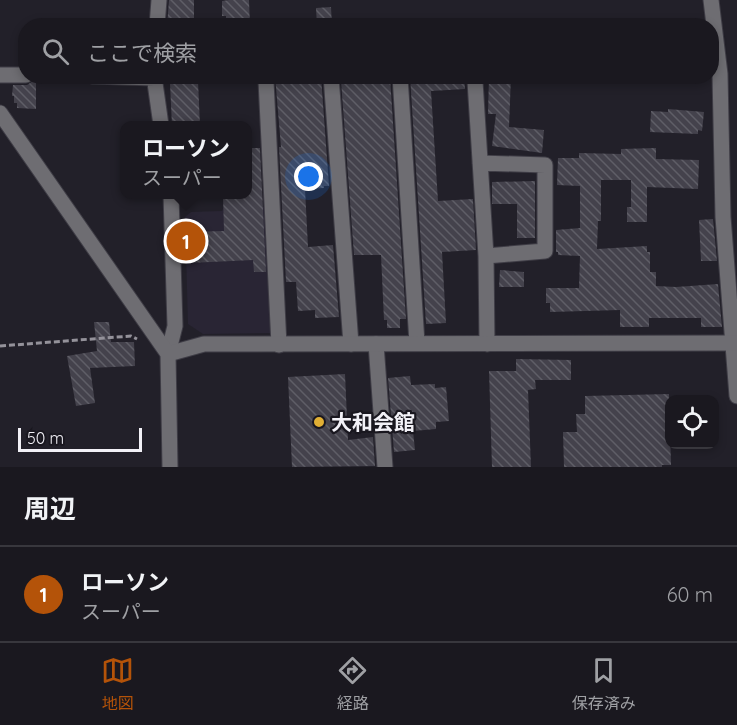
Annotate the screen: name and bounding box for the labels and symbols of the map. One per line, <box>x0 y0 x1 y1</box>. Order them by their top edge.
your location <box>294 162 323 191</box>
pin: 1 <box>166 218 206 264</box>
place label: 大和会館 <box>331 409 415 435</box>
marker: 大和会館 <box>312 415 326 429</box>
scale bar <box>18 425 142 452</box>

